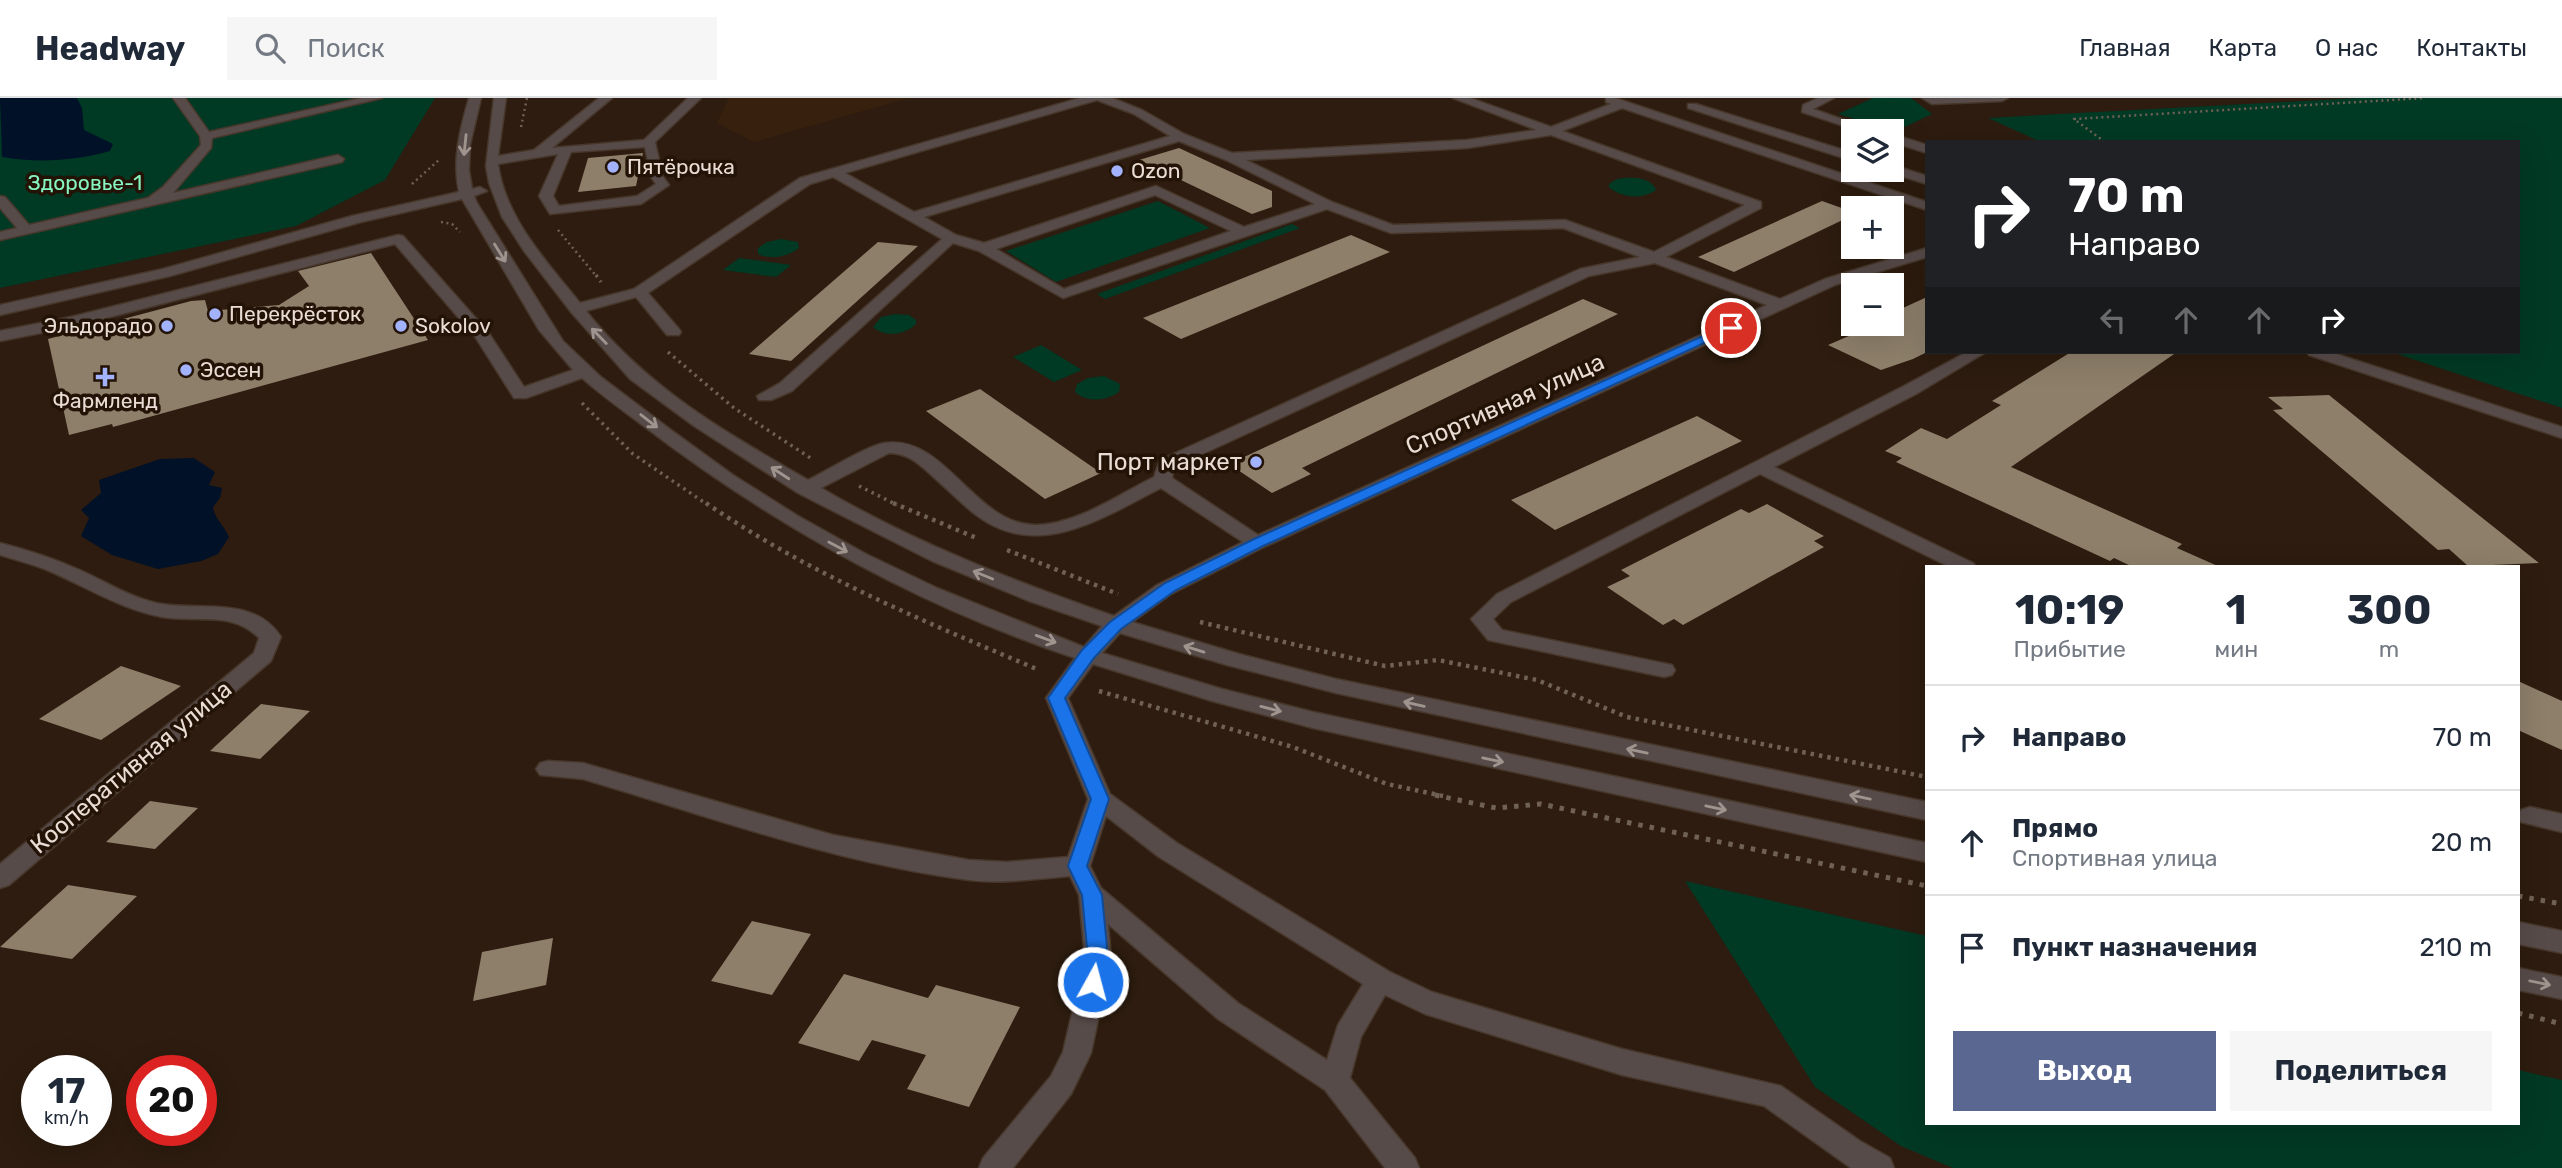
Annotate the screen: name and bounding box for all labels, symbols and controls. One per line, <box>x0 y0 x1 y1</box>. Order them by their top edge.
search box <box>227 17 717 80</box>
text: Headway <box>35 29 185 68</box>
icon: search <box>251 29 289 67</box>
text: Поиск <box>307 33 385 64</box>
text: Главная <box>2079 34 2171 62</box>
text: Карта <box>2209 34 2277 62</box>
text: О нас <box>2315 34 2378 62</box>
text: Контакты <box>2416 34 2527 62</box>
map controls <box>1841 119 1904 336</box>
button: layers <box>1841 119 1904 182</box>
one-way arrow <box>458 134 471 156</box>
place label: Пятёрочка <box>627 154 735 179</box>
place label: Ozon <box>1131 158 1181 183</box>
marker: Пятёрочка <box>605 159 621 175</box>
marker: Ozon <box>1109 163 1125 179</box>
text: 70 m <box>2068 166 2185 224</box>
icon: right <box>1953 168 2044 259</box>
park label: Здоровье-1 <box>28 170 142 195</box>
button: + <box>1841 196 1904 259</box>
text: Направо <box>2068 225 2201 263</box>
one-way arrow <box>494 243 508 263</box>
button: − <box>1841 273 1904 336</box>
pin <box>1701 298 1761 358</box>
place label: Перекрёсток <box>229 301 361 326</box>
icon: left <box>2094 301 2132 339</box>
icon: ahead <box>2167 301 2205 339</box>
icon: ahead <box>2240 301 2278 339</box>
icon: right <box>2313 301 2351 339</box>
marker: Перекрёсток <box>207 306 223 322</box>
icon: arrive <box>1712 309 1750 347</box>
place label: Эльдорадо <box>44 313 153 338</box>
place label: Sokolov <box>415 313 491 338</box>
marker: Эльдорадо <box>159 318 175 334</box>
marker: Sokolov <box>393 318 409 334</box>
one-way arrow <box>591 328 608 345</box>
street label: Спортивная улица <box>1401 348 1609 460</box>
place label: Эссен <box>200 357 261 382</box>
marker: Эссен <box>178 362 194 378</box>
marker: Фармленд <box>97 369 113 385</box>
place label: Фармленд <box>52 388 158 413</box>
one-way arrow <box>639 414 657 429</box>
place label: Порт маркет <box>1097 448 1242 476</box>
marker: Порт маркет <box>1248 454 1264 470</box>
one-way arrow <box>770 466 790 480</box>
one-way arrow <box>827 541 848 554</box>
one-way arrow <box>972 568 994 581</box>
text: 10:19 <box>2015 585 2124 635</box>
text: 1 <box>2226 585 2247 635</box>
text: 300 <box>2347 585 2431 635</box>
one-way arrow <box>1034 634 1056 646</box>
text: Прибытие <box>2014 635 2126 663</box>
text: мин <box>2214 635 2258 663</box>
text: m <box>2379 635 2399 663</box>
one-way arrow <box>1183 642 1205 655</box>
street label: Кооперативная улица <box>25 675 237 859</box>
one-way arrow <box>1404 697 1426 710</box>
one-way arrow <box>1260 703 1282 716</box>
icon: right <box>1953 719 1991 757</box>
text: Направо <box>2012 722 2126 753</box>
text: 70 m <box>2433 722 2492 753</box>
one-way arrow <box>1626 744 1649 758</box>
one-way arrow <box>1481 754 1504 767</box>
one-way arrow <box>1849 790 1872 804</box>
one-way arrow <box>1704 801 1727 815</box>
text: Прямо <box>2012 813 2098 844</box>
icon: ahead <box>1953 824 1991 862</box>
text: 20 m <box>2431 827 2492 858</box>
text: Спортивная улица <box>2012 844 2218 872</box>
icon: arrive <box>1953 929 1991 967</box>
text: Пункт назначения <box>2012 932 2257 963</box>
text: 210 m <box>2420 932 2492 963</box>
position arrow <box>1056 945 1130 1019</box>
one-way arrow <box>2528 977 2551 991</box>
button: Выход <box>1953 1031 2216 1111</box>
button: Поделиться <box>2230 1031 2492 1111</box>
speed limit sign: 20 <box>126 1055 217 1146</box>
text: 17 <box>48 1070 85 1112</box>
text: km/h <box>44 1107 89 1129</box>

